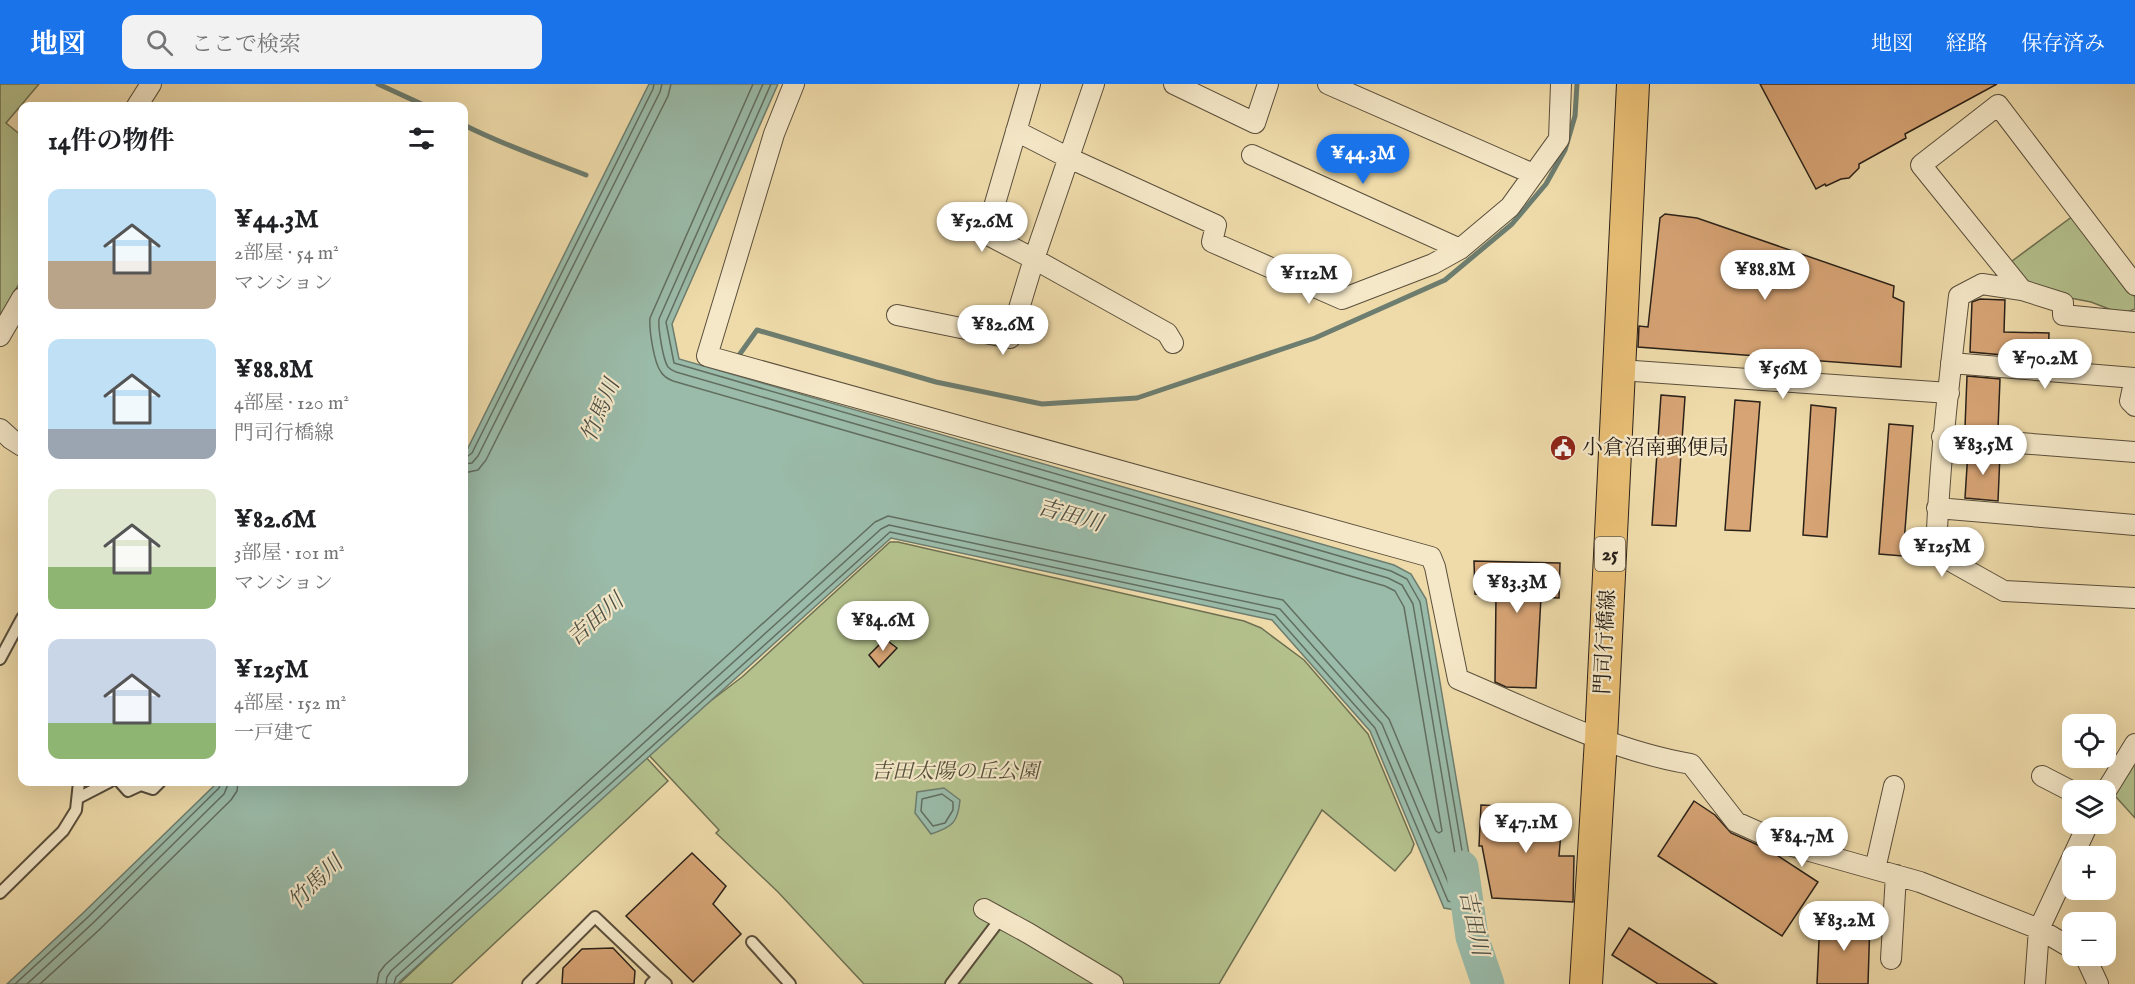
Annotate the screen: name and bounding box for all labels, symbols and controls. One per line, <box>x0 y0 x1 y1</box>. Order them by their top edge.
search box <box>122 15 542 69</box>
icon: search <box>143 26 176 59</box>
text: 地図 <box>30 28 86 63</box>
text: ここで検索 <box>191 31 301 59</box>
text: 地図 <box>1871 31 1913 58</box>
text: 経路 <box>1946 31 1988 58</box>
text: 保存済み <box>2021 31 2105 58</box>
icon: filters <box>405 122 438 155</box>
text: 14件の物件 <box>48 125 174 158</box>
pin: ¥44.3M <box>1314 134 1412 185</box>
text: ¥44.3M <box>1330 141 1396 166</box>
pin: ¥52.6M <box>933 202 1031 253</box>
text: ¥44.3M <box>234 203 319 236</box>
text: ¥52.6M <box>951 209 1013 234</box>
icon: home <box>96 213 168 285</box>
text: 2部屋 · 54 m² <box>234 241 339 266</box>
pin: ¥88.8M <box>1716 250 1814 301</box>
pin: ¥112M <box>1267 254 1351 305</box>
text: ¥88.8M <box>1734 257 1796 282</box>
text: ¥112M <box>1280 261 1338 286</box>
text: マンション <box>234 271 333 296</box>
pin: ¥82.6M <box>954 305 1052 356</box>
text: ¥82.6M <box>971 312 1035 337</box>
pin: ¥70.2M <box>1996 339 2094 390</box>
text: ¥70.2M <box>2012 346 2078 371</box>
pin: ¥56M <box>1747 349 1819 400</box>
text: ¥88.8M <box>234 353 314 386</box>
text: ¥56M <box>1758 356 1808 381</box>
icon: home <box>96 363 168 435</box>
water label: 竹馬川 <box>575 373 628 447</box>
text: 4部屋 · 120 m² <box>234 391 349 416</box>
text: 門司行橋線 <box>234 421 334 446</box>
pin: ¥83.5M <box>1934 425 2032 476</box>
text: ¥83.5M <box>1953 432 2013 457</box>
public building icon: 小倉沼南郵便局 <box>1548 433 1578 463</box>
place label: 小倉沼南郵便局 <box>1582 435 1729 462</box>
water label: 吉田川 <box>1034 493 1107 539</box>
text: ¥82.6M <box>234 503 316 536</box>
icon: home <box>96 513 168 585</box>
pin: ¥125M <box>1900 527 1984 578</box>
text: ¥125M <box>1913 534 1971 559</box>
road number: 25 <box>1595 537 1625 571</box>
text: 3部屋 · 101 m² <box>234 541 345 566</box>
pin: ¥83.3M <box>1468 563 1566 614</box>
text: ¥83.3M <box>1487 570 1547 595</box>
text: マンション <box>234 571 333 596</box>
water label: 吉田川 <box>562 586 632 652</box>
street label: 門司行橋線 <box>1590 589 1622 695</box>
pin: ¥84.6M <box>834 601 932 652</box>
text: ¥84.6M <box>851 608 915 633</box>
text: ¥125M <box>234 653 309 686</box>
icon: home <box>96 663 168 735</box>
text: 4部屋 · 152 m² <box>234 691 346 716</box>
map controls <box>2062 714 2116 966</box>
button: locate <box>2062 714 2116 768</box>
text: 一戸建て <box>234 721 314 746</box>
park label: 吉田太陽の丘公園 <box>871 759 1042 786</box>
button: layers <box>2062 780 2116 834</box>
pin: ¥47.1M <box>1477 803 1575 854</box>
text: ¥47.1M <box>1494 810 1558 835</box>
pin: ¥84.7M <box>1753 817 1851 868</box>
text: ¥84.7M <box>1770 824 1834 849</box>
button: + <box>2062 846 2116 900</box>
water label: 竹馬川 <box>283 849 351 916</box>
water label: 吉田川 <box>1452 888 1494 960</box>
pin: ¥83.2M <box>1795 901 1893 952</box>
text: ¥83.2M <box>1813 908 1875 933</box>
button: − <box>2062 912 2116 966</box>

